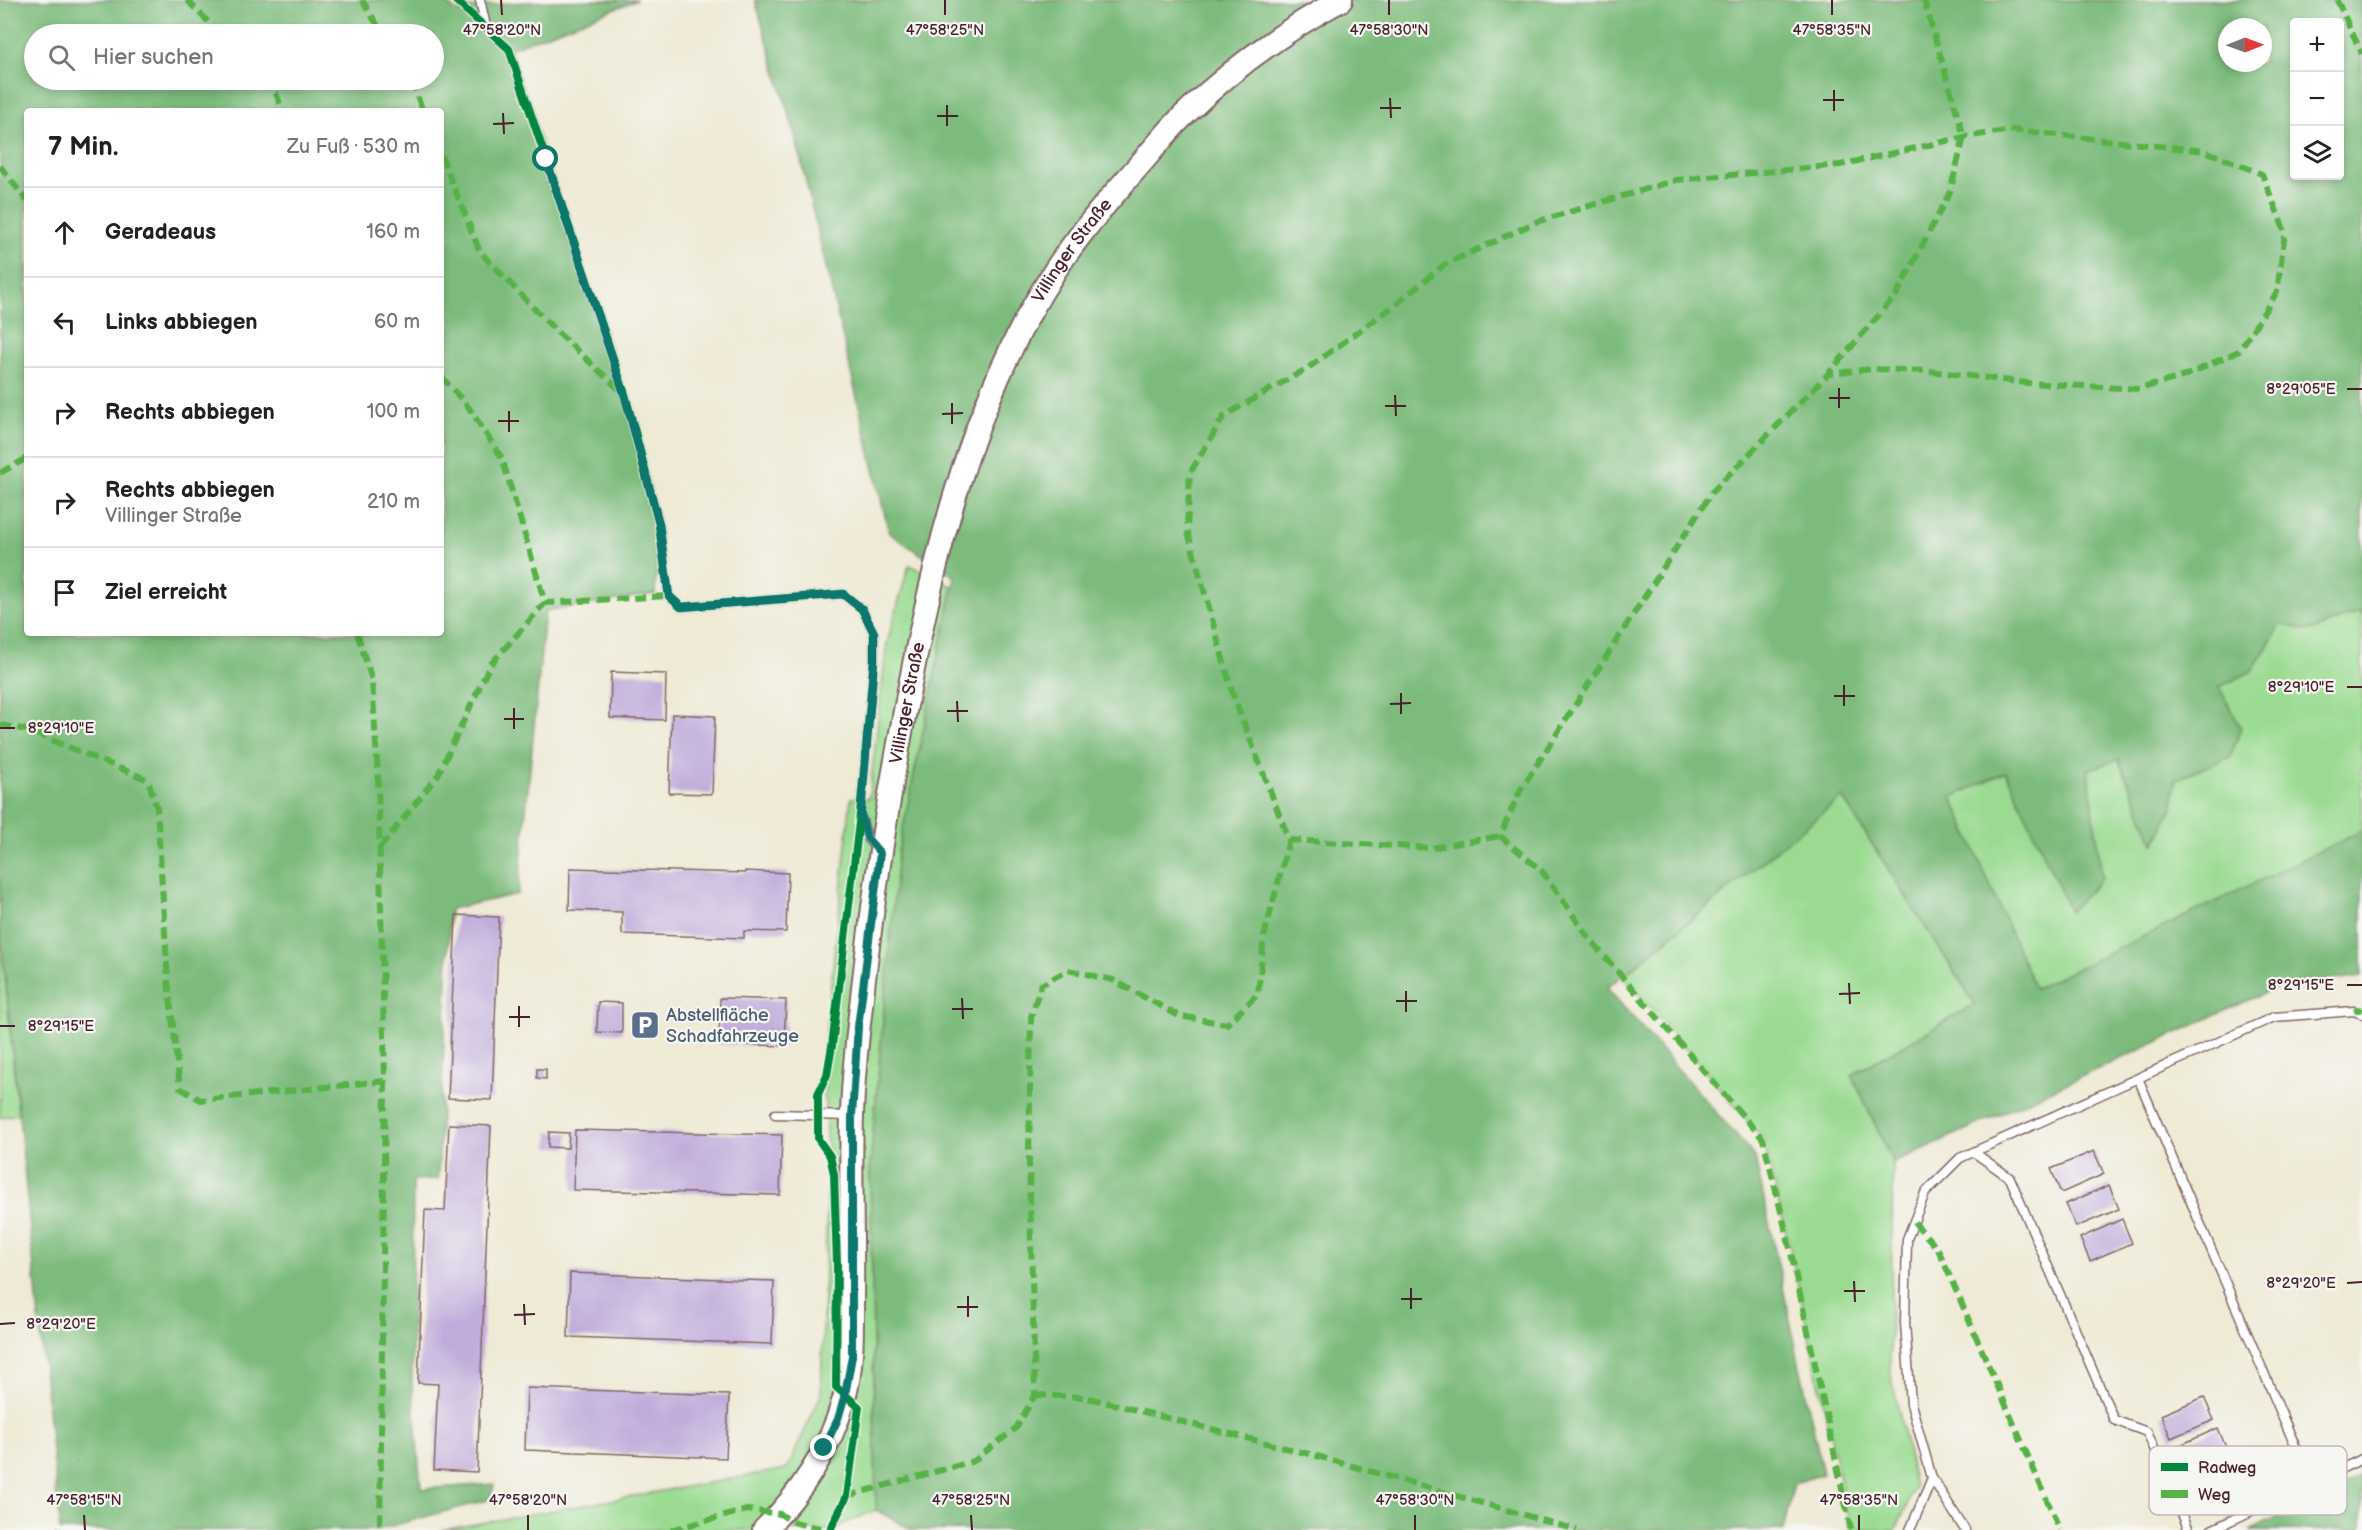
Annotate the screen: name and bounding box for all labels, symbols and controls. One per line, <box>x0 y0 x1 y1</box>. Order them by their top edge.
north arrow <box>2218 18 2272 72</box>
map controls <box>2290 18 2344 180</box>
button: + <box>2290 18 2344 72</box>
text: 47°58'20"N <box>463 21 541 40</box>
text: 47°58'25"N <box>906 21 984 40</box>
text: 47°58'30"N <box>1349 21 1429 40</box>
text: 47°58'35"N <box>1793 21 1871 40</box>
search box <box>24 24 444 90</box>
icon: search <box>45 41 78 74</box>
text: Hier suchen <box>93 44 214 71</box>
button: − <box>2290 72 2344 126</box>
button: layers <box>2290 126 2344 180</box>
text: 7 Min. <box>48 132 118 163</box>
text: Zu Fuß · 530 m <box>287 135 420 159</box>
route start <box>532 145 558 171</box>
street label: Villinger Straße <box>1028 194 1117 307</box>
icon: ahead <box>48 216 81 249</box>
text: Geradeaus <box>105 219 216 246</box>
text: 160 m <box>366 220 420 244</box>
icon: left <box>48 306 81 339</box>
text: Links abbiegen <box>105 309 258 336</box>
text: 60 m <box>374 310 420 334</box>
text: 8°29'05"E <box>2266 380 2336 399</box>
icon: right <box>48 396 81 429</box>
text: Rechts abbiegen <box>105 399 275 426</box>
text: 100 m <box>367 400 420 424</box>
text: Rechts abbiegen <box>105 477 275 504</box>
icon: right <box>48 486 81 519</box>
text: 210 m <box>367 490 420 514</box>
text: Villinger Straße <box>105 504 242 528</box>
icon: arrive <box>48 576 81 609</box>
text: Ziel erreicht <box>105 579 227 606</box>
street label: Villinger Straße <box>886 640 929 765</box>
text: 8°29'10"E <box>2268 678 2334 697</box>
text: 8°29'10"E <box>28 719 94 738</box>
text: 8°29'15"E <box>2268 976 2334 995</box>
place label: Abstellfläche Schadfahrzeuge <box>666 1005 799 1047</box>
parking icon: Abstellfläche Schadfahrzeuge <box>629 1009 661 1041</box>
text: 8°29'15"E <box>28 1017 94 1036</box>
text: 8°29'20"E <box>2266 1274 2336 1293</box>
text: 8°29'20"E <box>26 1315 96 1334</box>
route end <box>810 1434 836 1460</box>
legend <box>2149 1446 2347 1515</box>
text: Radweg <box>2198 1459 2256 1478</box>
text: Weg <box>2198 1486 2230 1505</box>
text: 47°58'15"N <box>46 1491 122 1510</box>
text: 47°58'20"N <box>489 1491 567 1510</box>
text: 47°58'25"N <box>932 1491 1010 1510</box>
text: 47°58'30"N <box>1375 1491 1455 1510</box>
text: 47°58'35"N <box>1820 1491 1898 1510</box>

